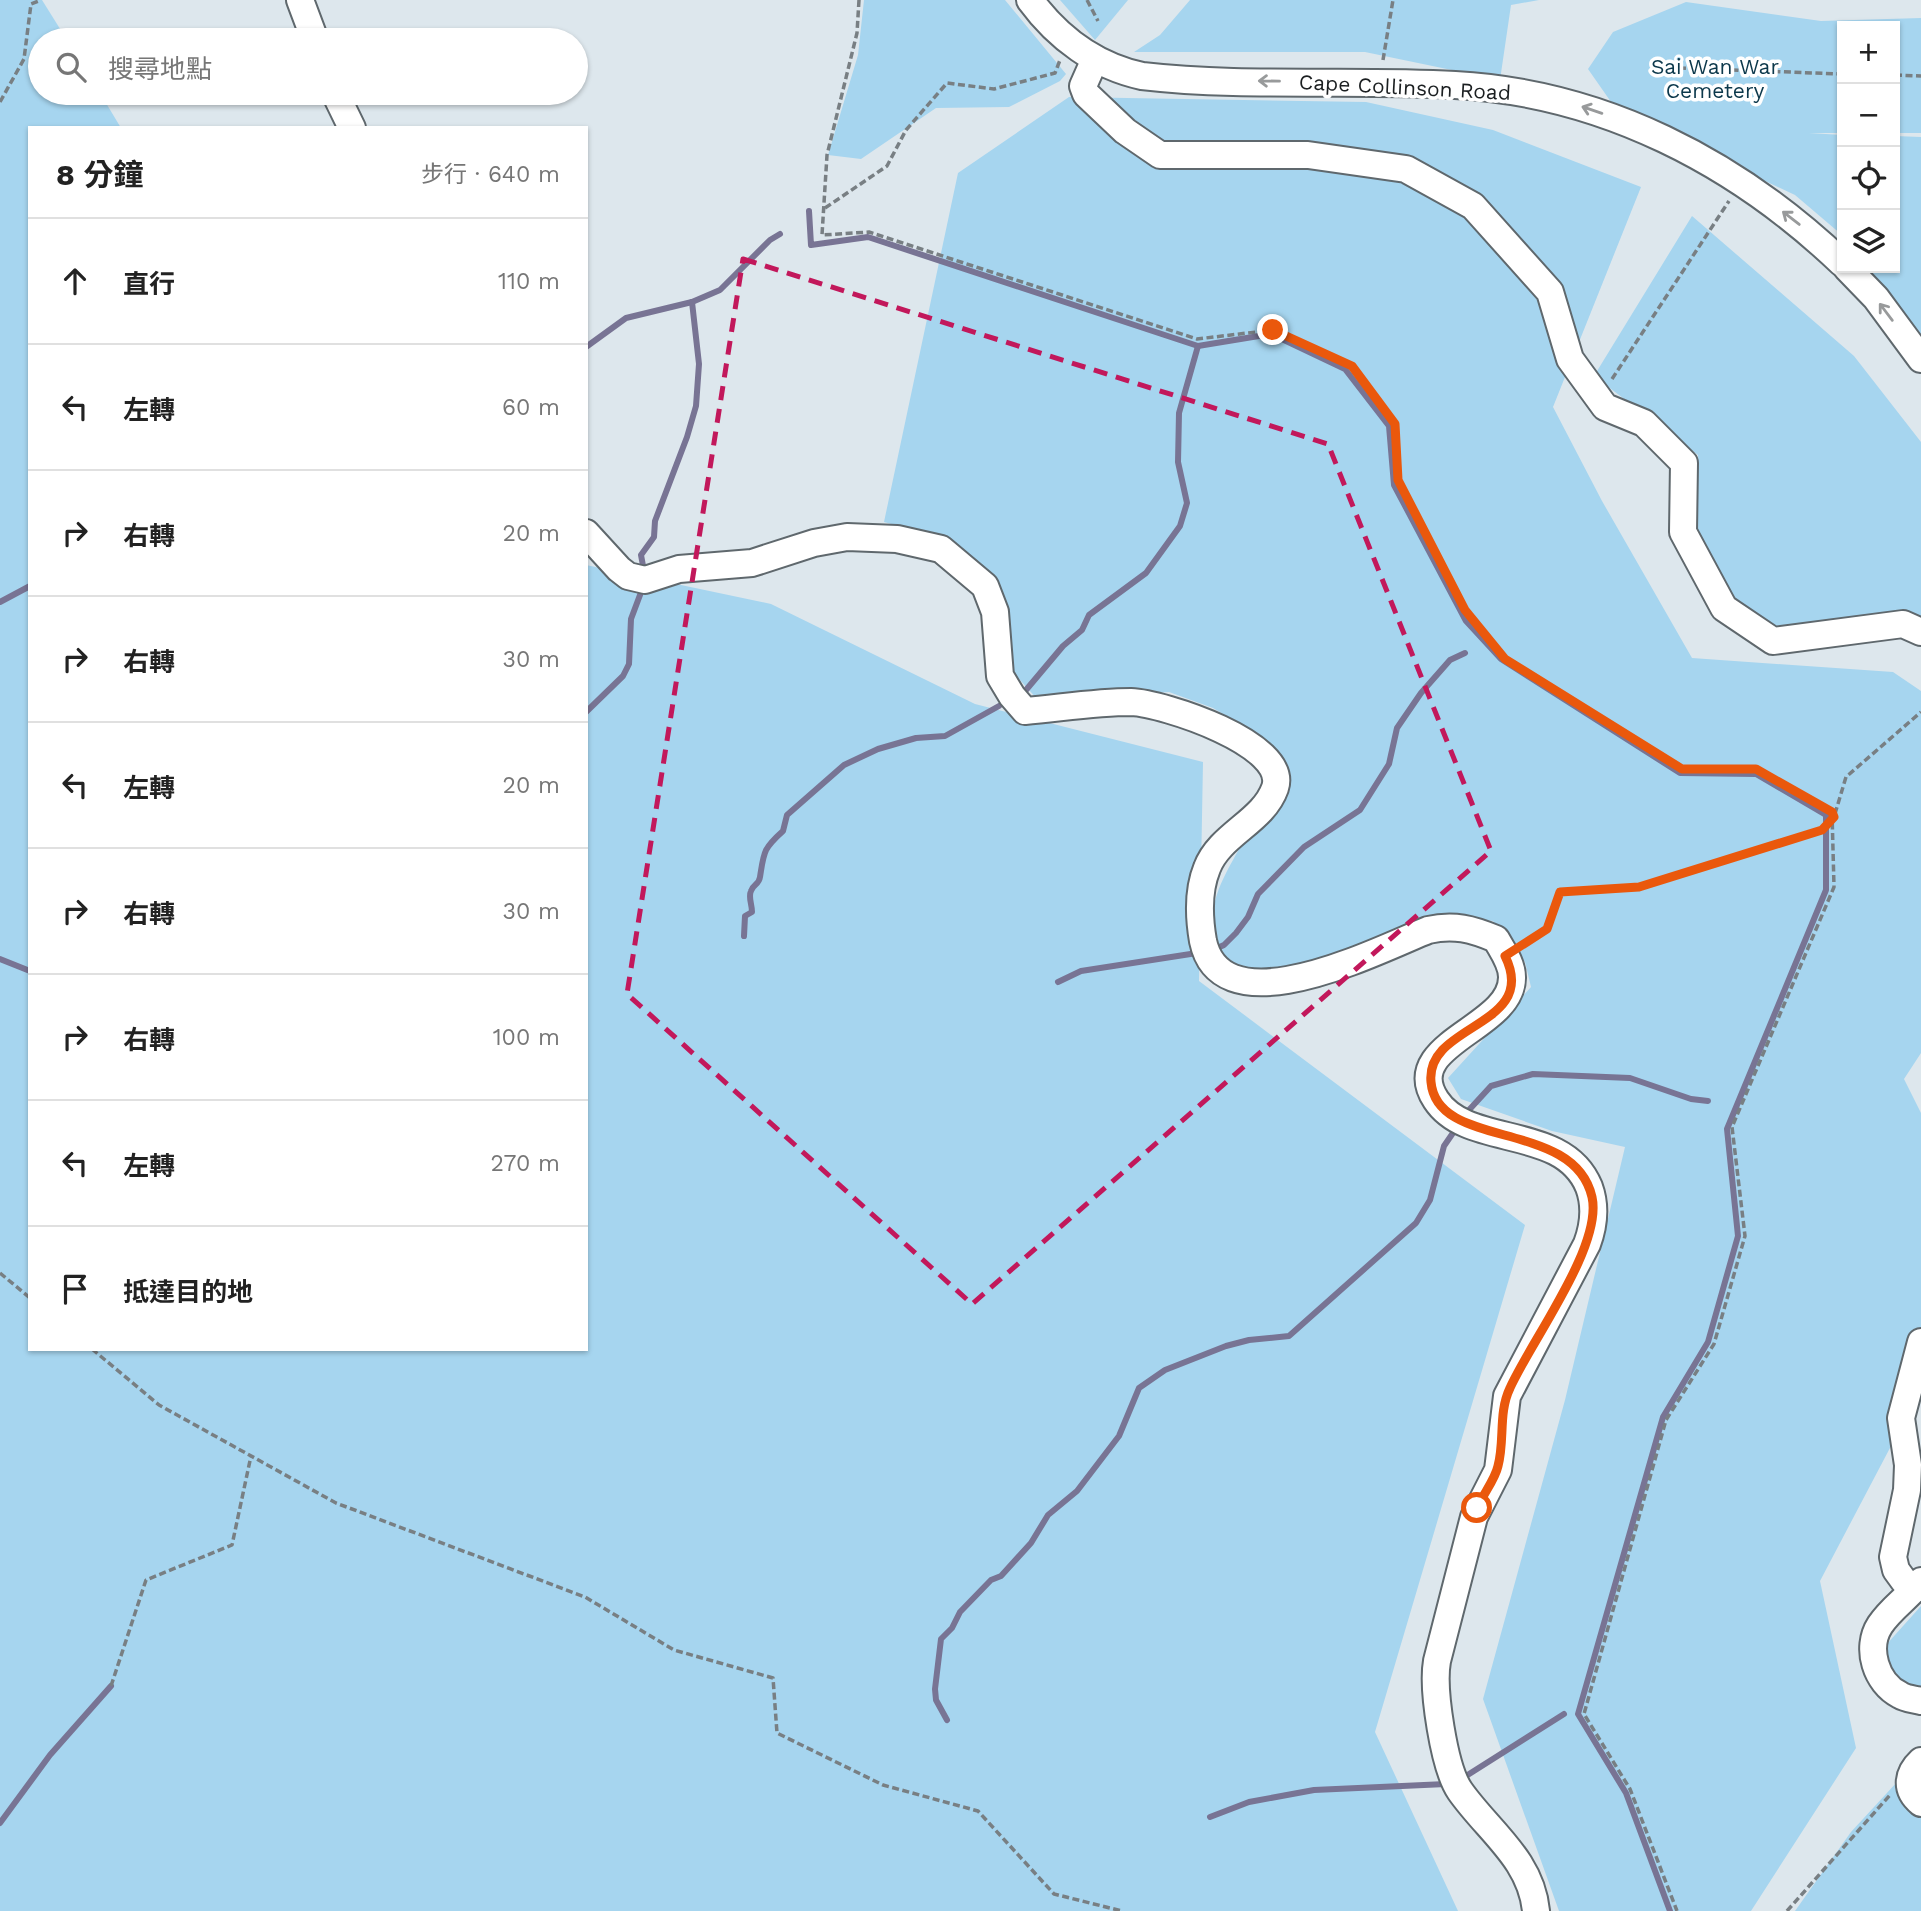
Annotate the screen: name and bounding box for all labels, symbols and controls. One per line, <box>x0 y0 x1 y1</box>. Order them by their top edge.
map controls <box>1837 21 1900 273</box>
button: + <box>1837 21 1900 84</box>
search box <box>28 28 588 105</box>
icon: search <box>52 48 90 86</box>
text: 搜尋地點 <box>108 54 212 84</box>
park label: Sai Wan War Cemetery <box>1651 54 1779 103</box>
street label: Cape Collinson Road <box>1298 69 1512 105</box>
one-way arrow <box>1258 75 1281 88</box>
button: − <box>1837 84 1900 147</box>
one-way arrow <box>1581 103 1603 116</box>
button: locate <box>1837 147 1900 210</box>
text: 8 分鐘 <box>56 157 143 192</box>
text: 步行 · 640 m <box>421 161 560 188</box>
one-way arrow <box>1782 210 1801 225</box>
button: layers <box>1837 210 1900 273</box>
icon: ahead <box>56 262 94 300</box>
text: 110 m <box>498 268 560 295</box>
text: 直行 <box>123 269 175 299</box>
one-way arrow <box>1879 303 1893 322</box>
route end <box>1257 314 1288 345</box>
icon: left <box>56 388 94 426</box>
text: 60 m <box>502 394 560 421</box>
text: 左轉 <box>123 395 175 425</box>
icon: right <box>56 514 94 552</box>
text: 20 m <box>503 520 560 547</box>
text: 右轉 <box>123 521 175 551</box>
icon: right <box>56 640 94 678</box>
text: 30 m <box>503 646 560 673</box>
text: 右轉 <box>123 647 175 677</box>
icon: left <box>56 766 94 804</box>
text: 20 m <box>503 772 560 799</box>
text: 左轉 <box>123 773 175 803</box>
icon: right <box>56 892 94 930</box>
text: 30 m <box>503 898 560 925</box>
text: 右轉 <box>123 899 175 929</box>
icon: right <box>56 1018 94 1056</box>
text: 100 m <box>493 1024 560 1051</box>
text: 右轉 <box>123 1025 175 1055</box>
icon: left <box>56 1144 94 1182</box>
text: 270 m <box>491 1150 560 1177</box>
text: 左轉 <box>123 1151 175 1181</box>
icon: arrive <box>56 1270 94 1308</box>
text: 抵達目的地 <box>123 1277 253 1307</box>
route start <box>1461 1492 1492 1523</box>

